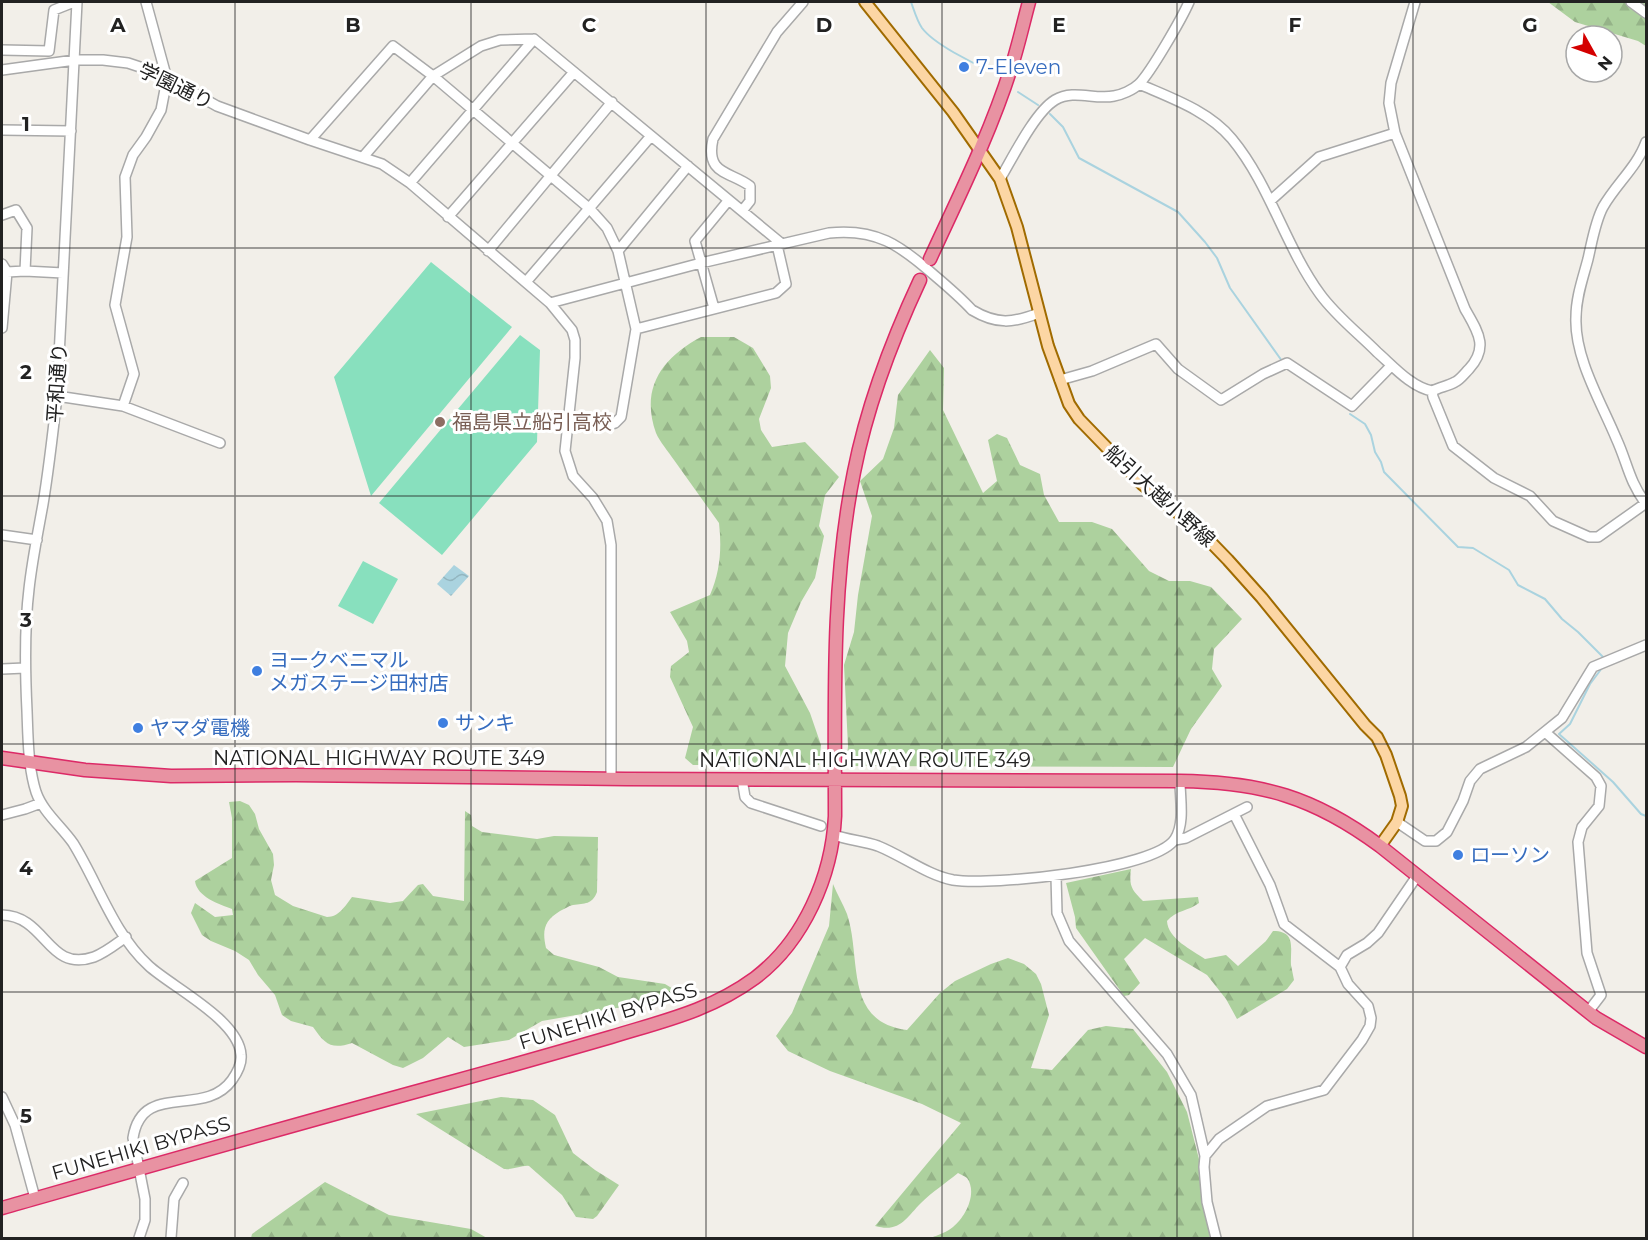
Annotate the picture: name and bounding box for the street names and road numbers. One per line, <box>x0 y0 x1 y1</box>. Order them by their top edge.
street label: 学園通り <box>135 58 217 114</box>
street label: 平和通り <box>42 342 72 424</box>
street label: 船引大越小野線 <box>1100 440 1220 552</box>
street label: NATIONAL HIGHWAY ROUTE 349 <box>213 746 545 770</box>
street label: NATIONAL HIGHWAY ROUTE 349 <box>699 748 1031 772</box>
street label: FUNEHIKI BYPASS <box>516 977 700 1055</box>
street label: FUNEHIKI BYPASS <box>49 1111 233 1185</box>

